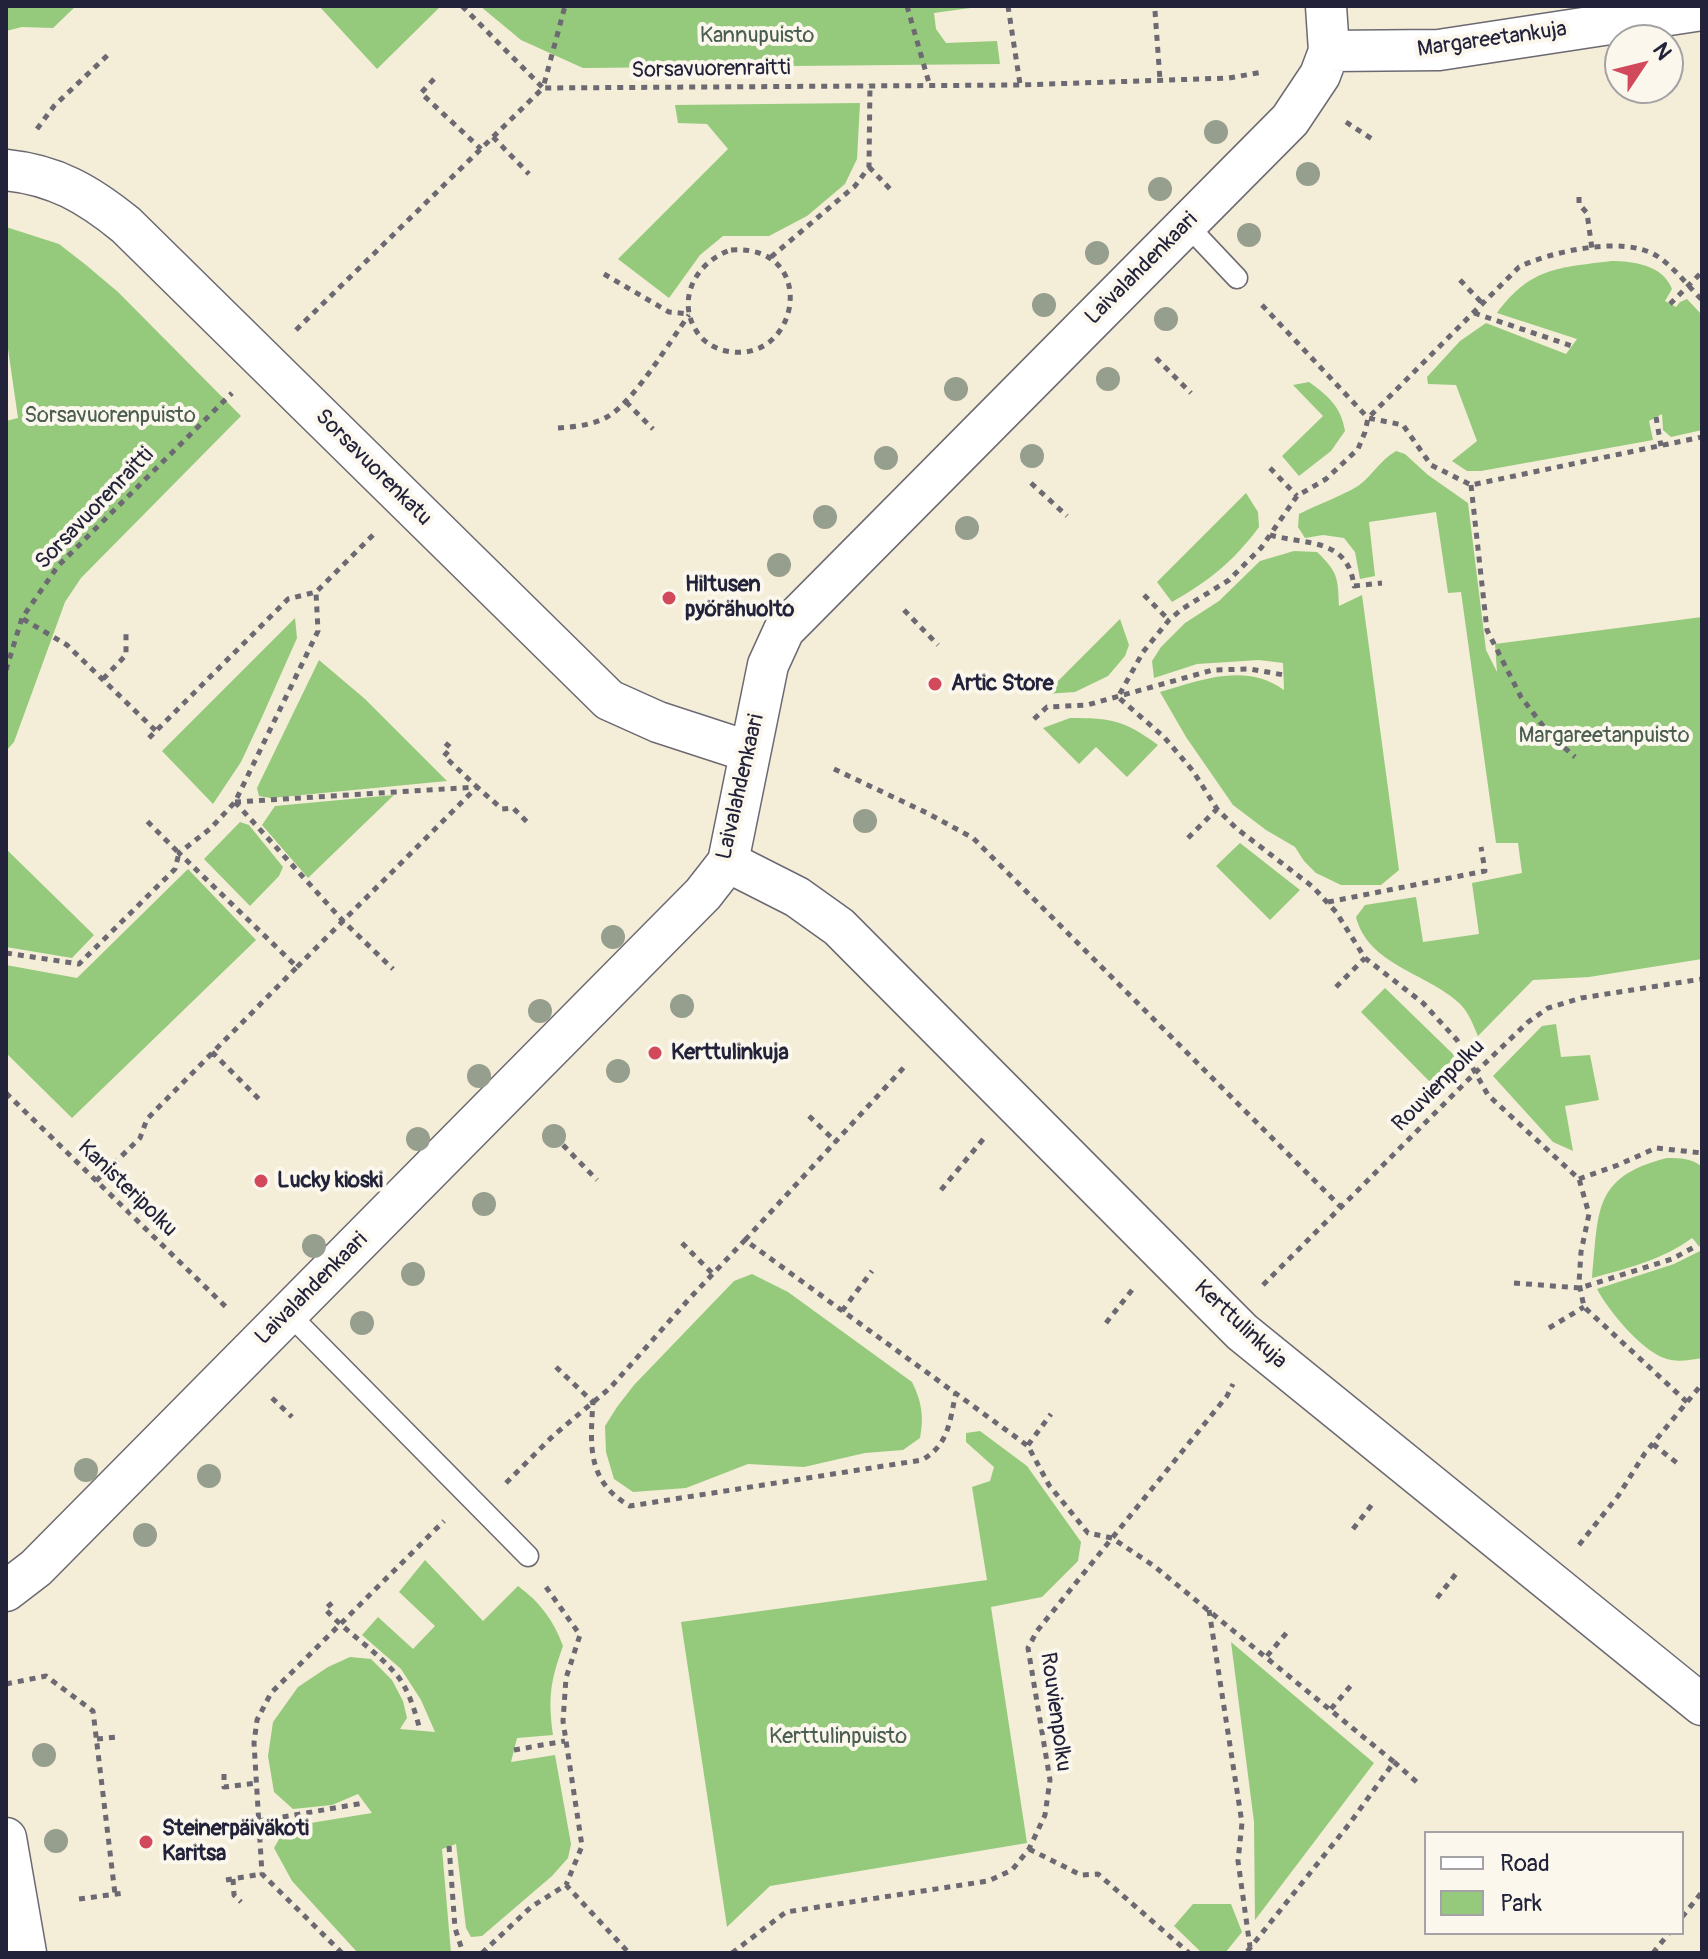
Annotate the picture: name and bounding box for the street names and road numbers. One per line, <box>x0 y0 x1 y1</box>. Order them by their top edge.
street label: Margareetankuja <box>1416 16 1568 64</box>
street label: Sorsavuorenraitti <box>631 55 791 85</box>
street label: Laivalahdenkaari <box>1080 207 1204 331</box>
street label: Sorsavuorenkatu <box>309 404 437 532</box>
street label: Sorsavuorenraitti <box>30 443 160 575</box>
street label: Laivalahdenkaari <box>711 712 771 862</box>
street label: Rouvienpolku <box>1387 1034 1491 1138</box>
street label: Kanisteripolku <box>72 1135 182 1243</box>
street label: Laivalahdenkaari <box>250 1227 374 1351</box>
street label: Kerttulinkuja <box>1188 1275 1292 1375</box>
street label: Rouvienpolku <box>1034 1651 1076 1773</box>

